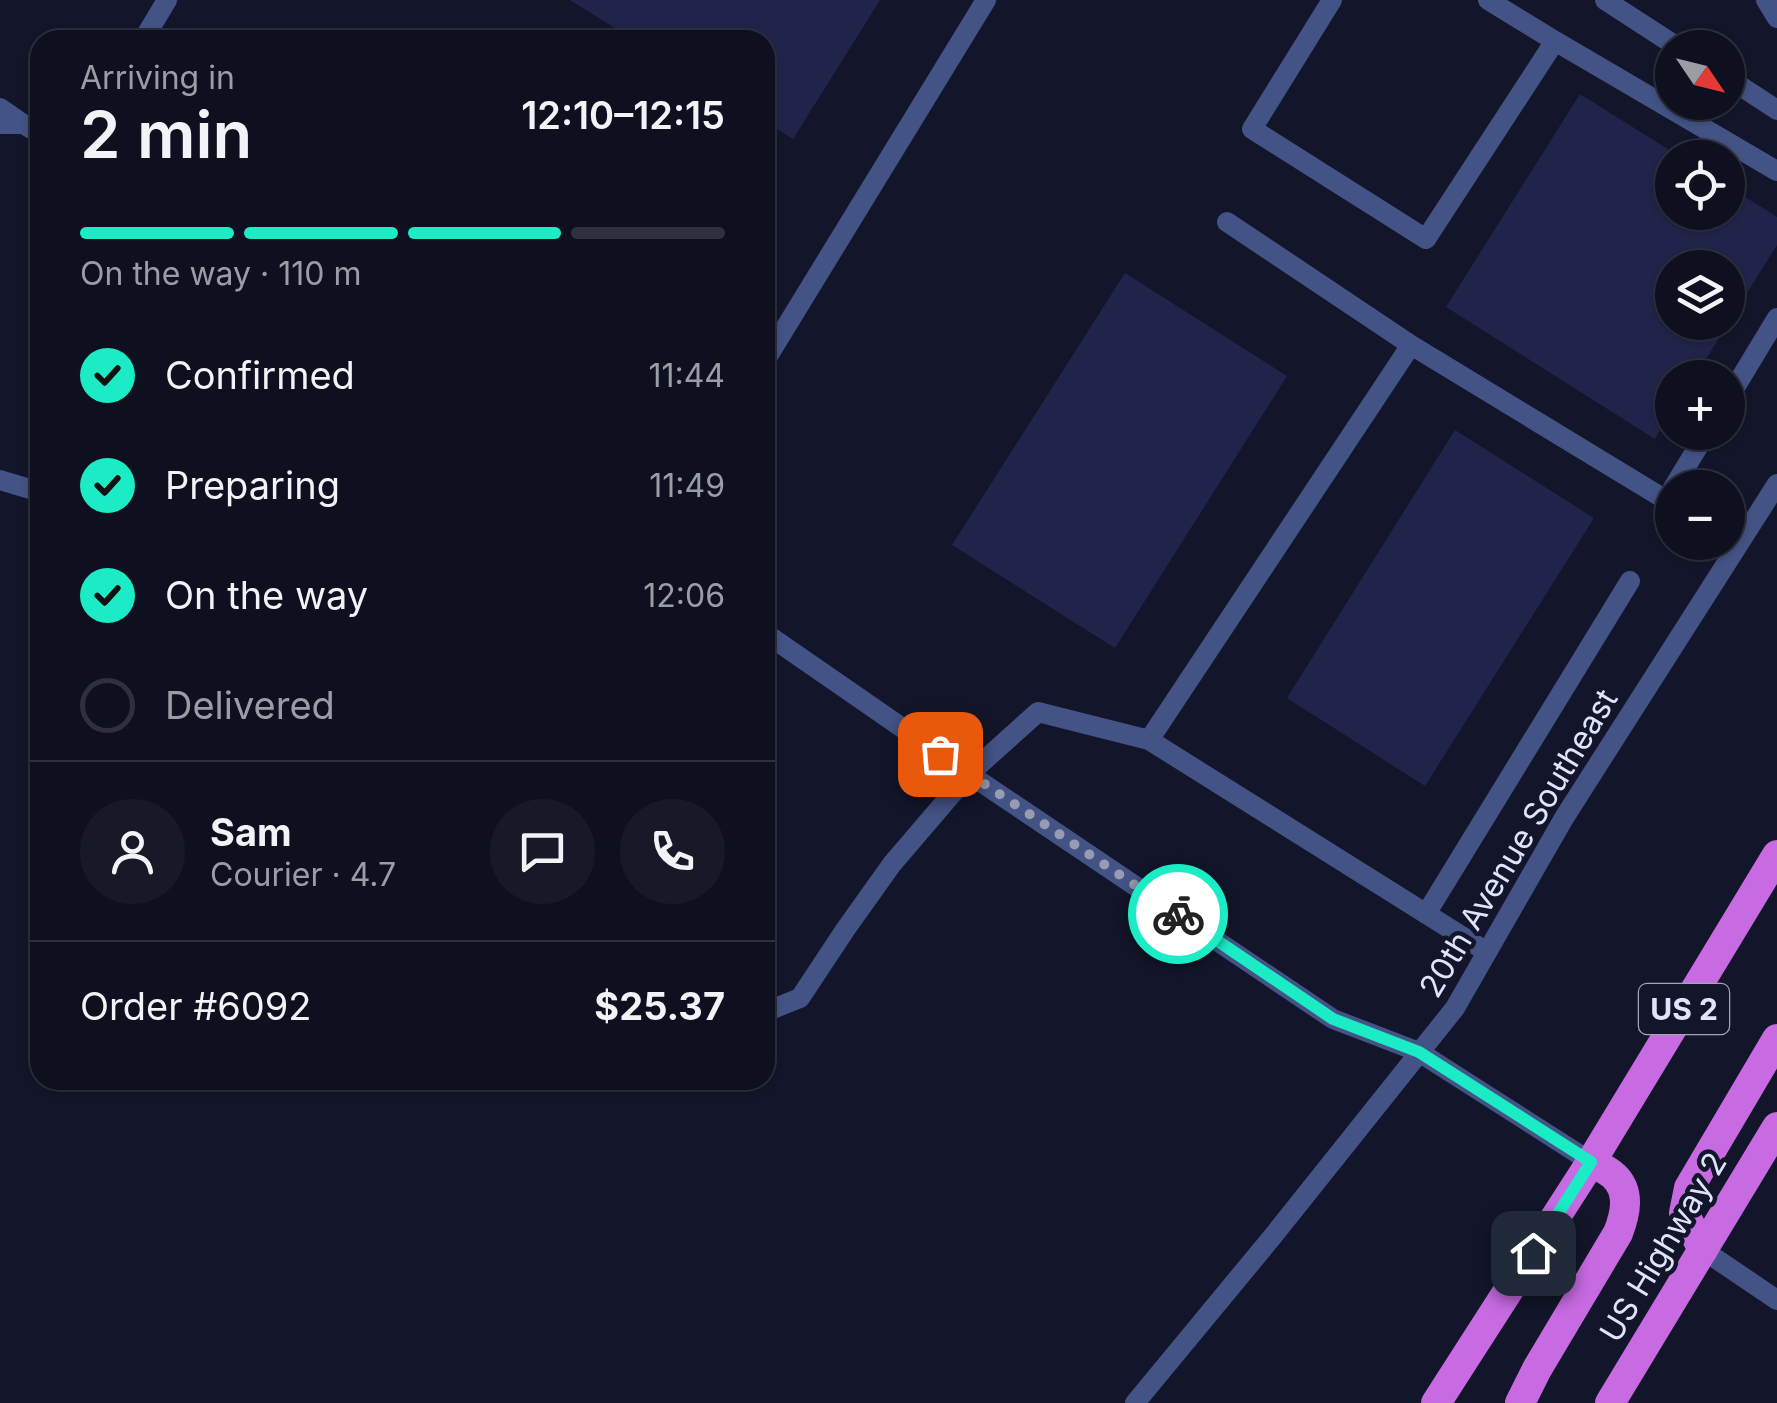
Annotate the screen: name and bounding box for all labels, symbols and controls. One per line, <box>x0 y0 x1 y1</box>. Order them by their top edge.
north arrow <box>1655 30 1745 120</box>
map controls <box>1655 30 1745 560</box>
text: Arriving in <box>80 58 235 97</box>
text: 12:10–12:15 <box>521 92 725 138</box>
text: 2 min <box>80 95 252 174</box>
button: locate <box>1655 140 1745 230</box>
button: layers <box>1655 250 1745 340</box>
text: On the way · 110 m <box>80 254 362 293</box>
icon: check <box>80 348 135 403</box>
text: Confirmed <box>165 352 355 398</box>
text: 11:44 <box>648 356 725 395</box>
button: + <box>1655 360 1745 450</box>
icon: check <box>80 458 135 513</box>
text: Preparing <box>165 462 340 508</box>
text: 11:49 <box>649 466 725 505</box>
button: − <box>1655 470 1745 560</box>
icon: check <box>80 568 135 623</box>
text: On the way <box>165 572 368 618</box>
text: 12:06 <box>643 576 725 615</box>
text: Delivered <box>165 682 335 728</box>
street label: 20th Avenue Southeast <box>1411 682 1625 1004</box>
pin <box>898 712 983 797</box>
icon: bag <box>913 727 968 782</box>
button: person <box>80 799 185 904</box>
button: chat <box>490 799 595 904</box>
button: phone <box>620 799 725 904</box>
text: Sam <box>210 809 292 855</box>
text: Courier · 4.7 <box>210 855 396 894</box>
courier <box>1128 864 1228 964</box>
icon: bike <box>1151 887 1206 942</box>
text: Order #6092 <box>80 983 312 1029</box>
text: $25.37 <box>594 983 725 1029</box>
road number: US 2 <box>1639 984 1729 1034</box>
street label: US Highway 2 <box>1591 1145 1735 1349</box>
pin <box>1491 1211 1576 1296</box>
icon: home <box>1506 1226 1561 1281</box>

